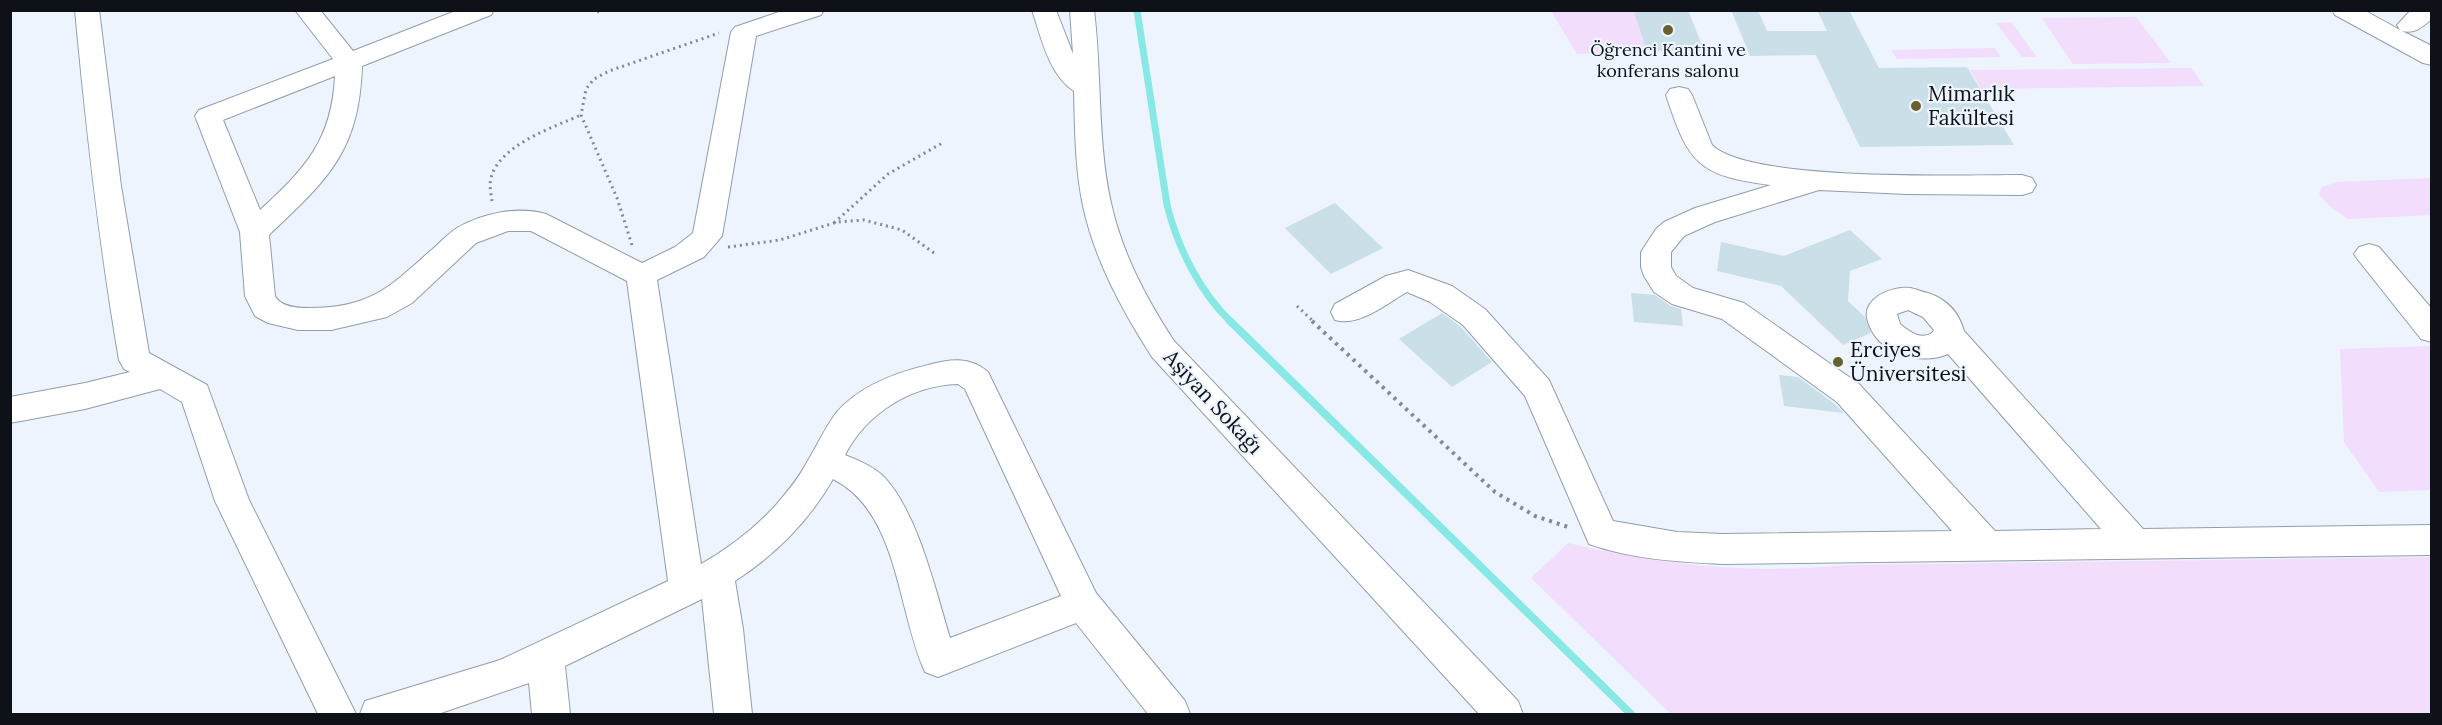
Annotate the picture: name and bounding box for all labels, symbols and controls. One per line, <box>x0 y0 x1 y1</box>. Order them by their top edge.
marker: Öğrenci Kantini ve konferans salonu <box>1661 23 1675 37</box>
place label: Öğrenci Kantini ve konferans salonu <box>1590 38 1746 82</box>
place label: Mimarlık Fakültesi <box>1928 80 2015 131</box>
marker: Mimarlık Fakültesi <box>1909 99 1923 113</box>
place label: Erciyes Üniversitesi <box>1850 336 1967 387</box>
street label: Aşiyan Sokağı <box>1157 343 1269 460</box>
marker: Erciyes Üniversitesi <box>1831 355 1845 369</box>

